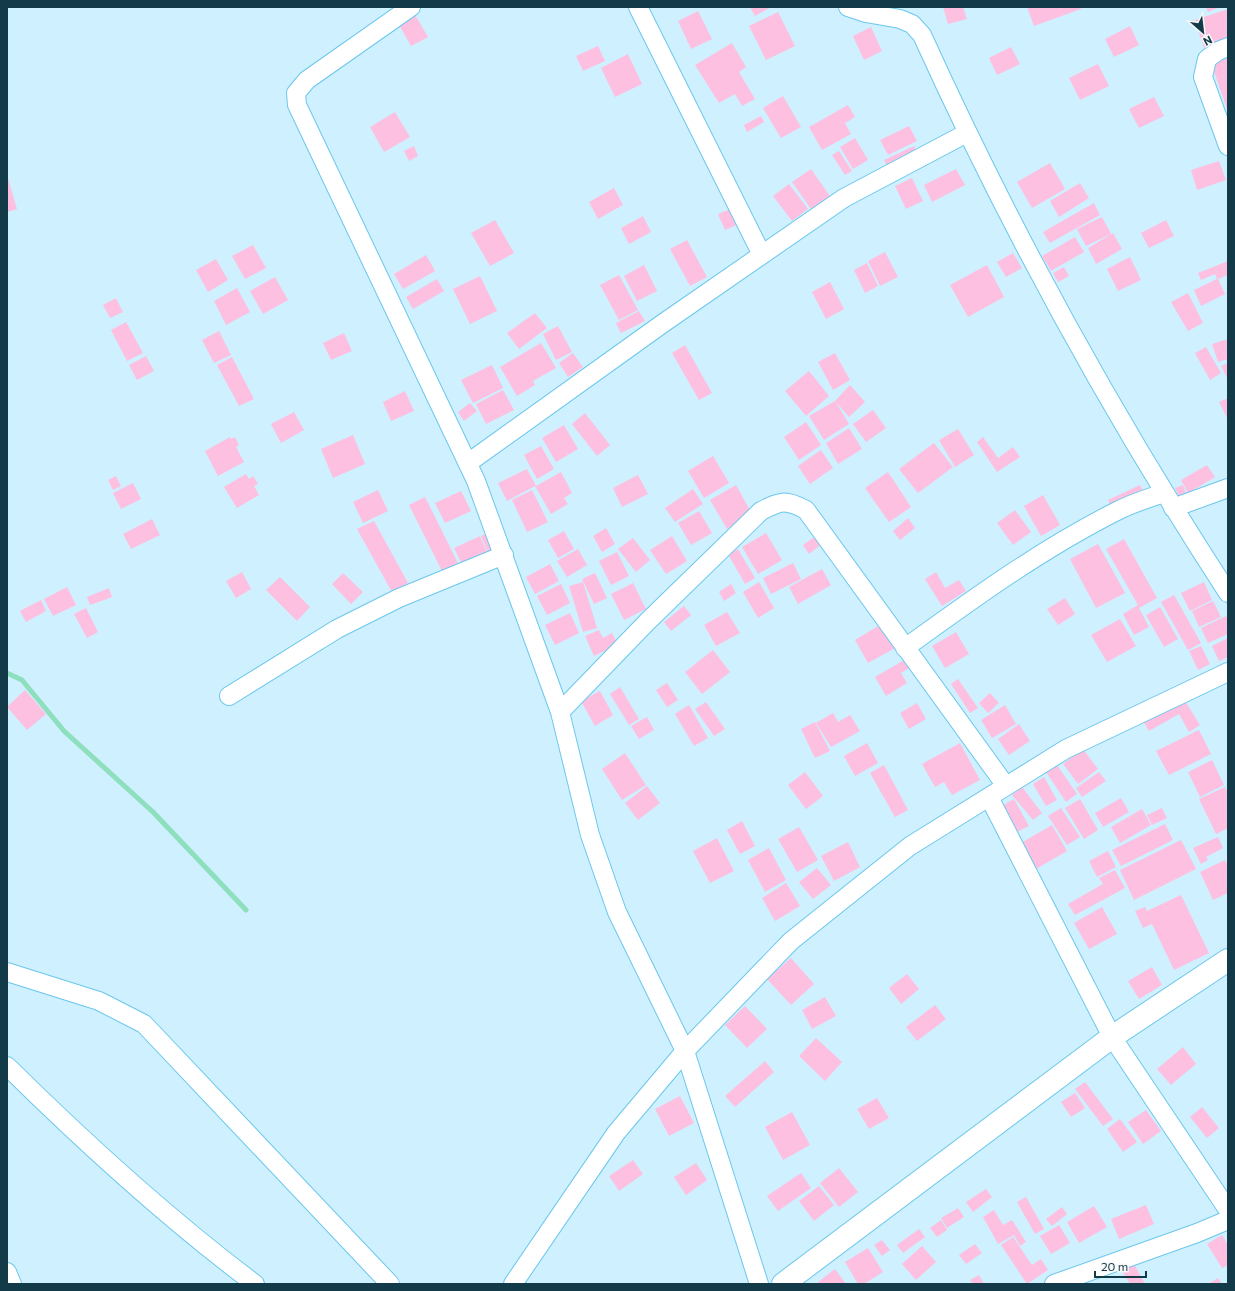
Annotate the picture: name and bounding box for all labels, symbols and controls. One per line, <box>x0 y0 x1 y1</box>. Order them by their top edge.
north arrow <box>1183 12 1223 52</box>
text: N <box>1201 34 1215 49</box>
scale bar <box>1095 1253 1146 1279</box>
text: 20 m <box>1101 1259 1128 1273</box>

